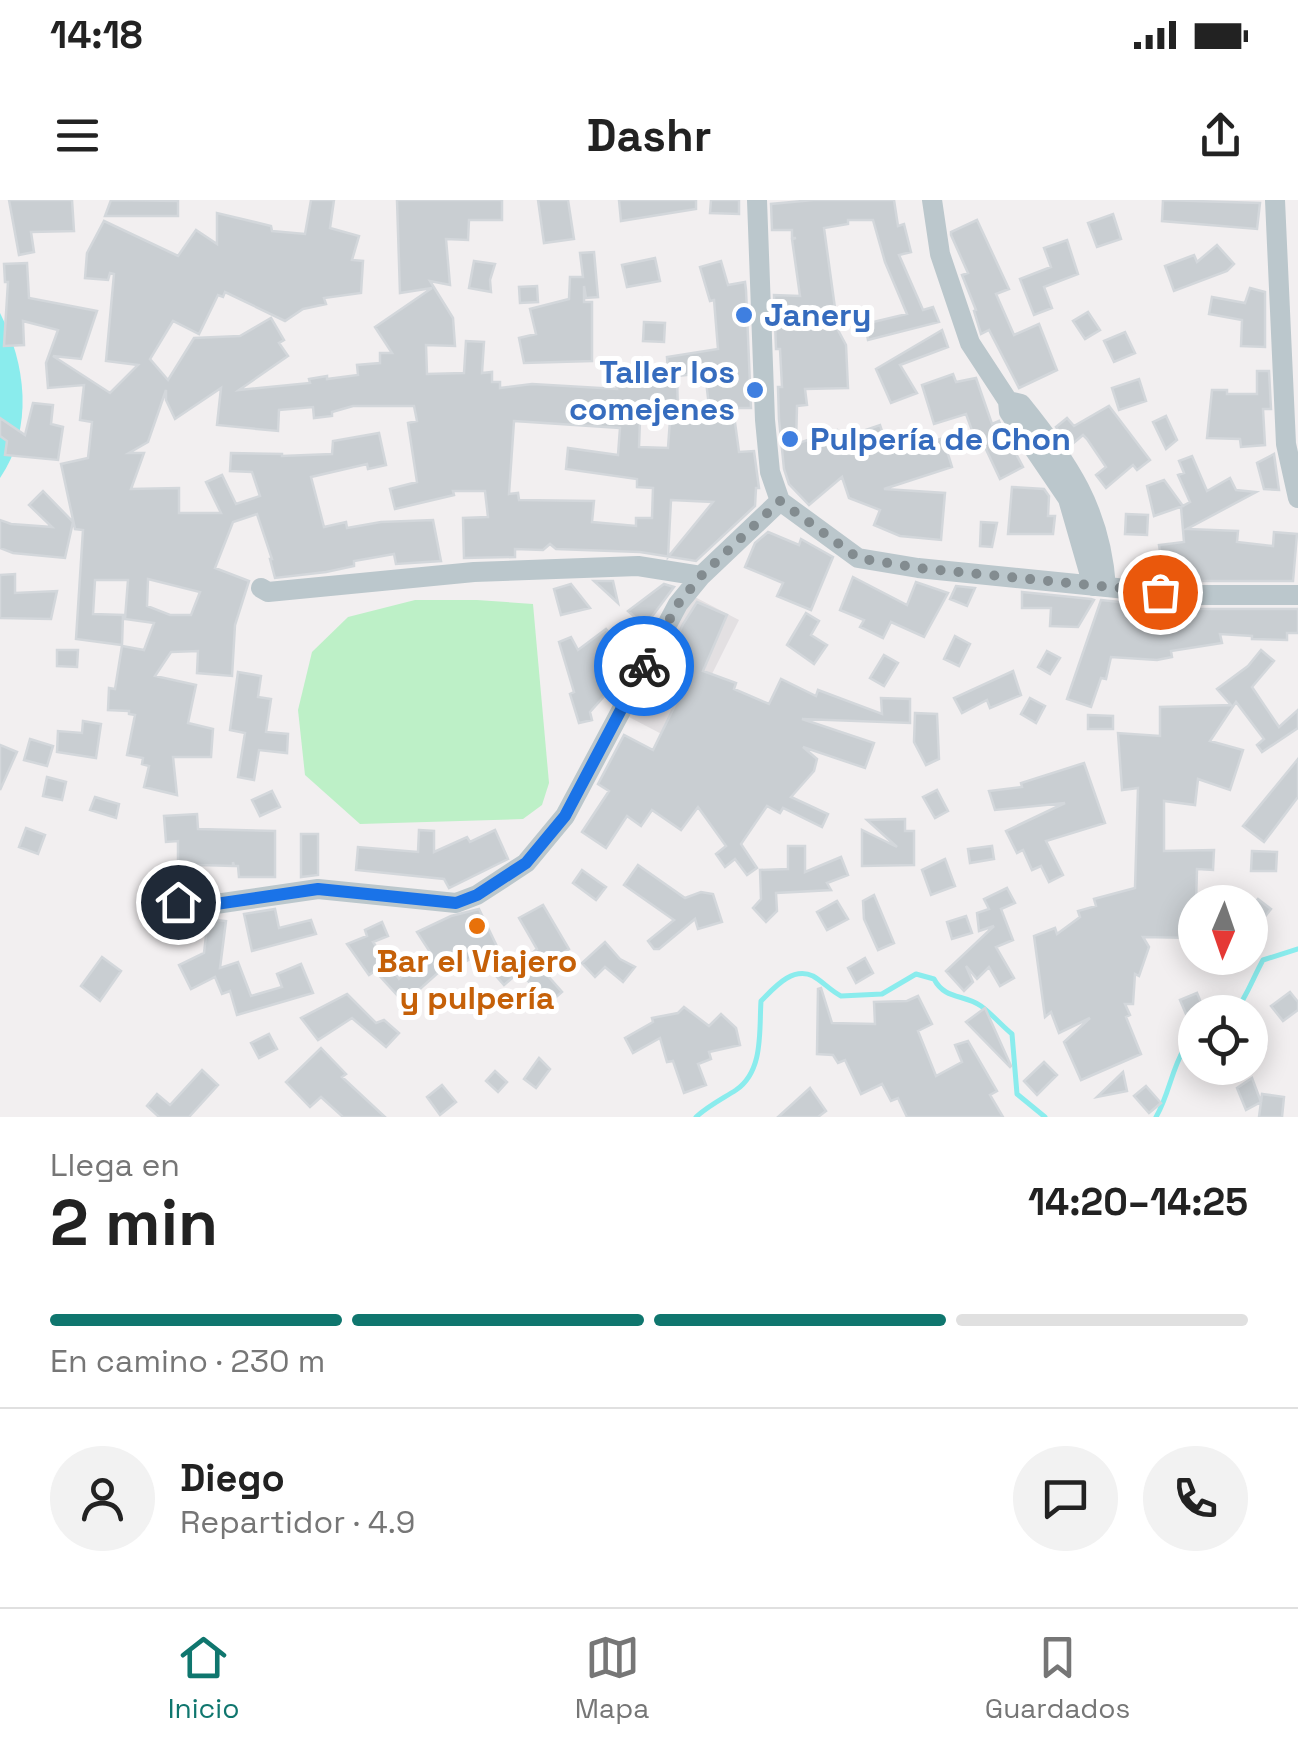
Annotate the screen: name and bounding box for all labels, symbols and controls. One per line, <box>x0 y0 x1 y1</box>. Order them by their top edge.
text: 14:18 <box>50 11 143 59</box>
text: Dashr <box>587 107 711 164</box>
icon: menu <box>50 108 105 163</box>
icon: share <box>1193 108 1248 163</box>
place label: Janery <box>764 295 872 335</box>
marker: Janery <box>733 304 755 326</box>
place label: Taller los comejenes <box>569 352 735 429</box>
marker: Taller los comejenes <box>744 379 766 401</box>
place label: Pulpería de Chon <box>810 419 1071 459</box>
marker: Pulpería de Chon <box>779 428 801 450</box>
pin <box>1118 550 1203 635</box>
icon: bag <box>1133 565 1188 620</box>
courier <box>594 616 694 716</box>
icon: bike <box>617 639 672 694</box>
pin <box>136 860 221 945</box>
icon: home <box>151 875 206 930</box>
north arrow <box>1178 885 1268 975</box>
map controls <box>1178 885 1268 1085</box>
marker: Bar el Viajero y pulpería <box>466 915 488 937</box>
place label: Bar el Viajero y pulpería <box>377 941 577 1018</box>
button: locate <box>1178 995 1268 1085</box>
text: Llega en <box>50 1145 180 1185</box>
text: 14:20–14:25 <box>1028 1178 1248 1226</box>
text: 2 min <box>50 1181 218 1264</box>
text: En camino · 230 m <box>50 1341 325 1381</box>
button: person <box>50 1446 155 1551</box>
button: chat <box>1013 1446 1118 1551</box>
button: phone <box>1143 1446 1248 1551</box>
text: Diego <box>180 1454 285 1502</box>
text: Repartidor · 4.9 <box>180 1502 415 1542</box>
tab: Inicio <box>168 1630 239 1726</box>
tab: Mapa <box>575 1630 649 1726</box>
tab: Guardados <box>985 1630 1130 1726</box>

